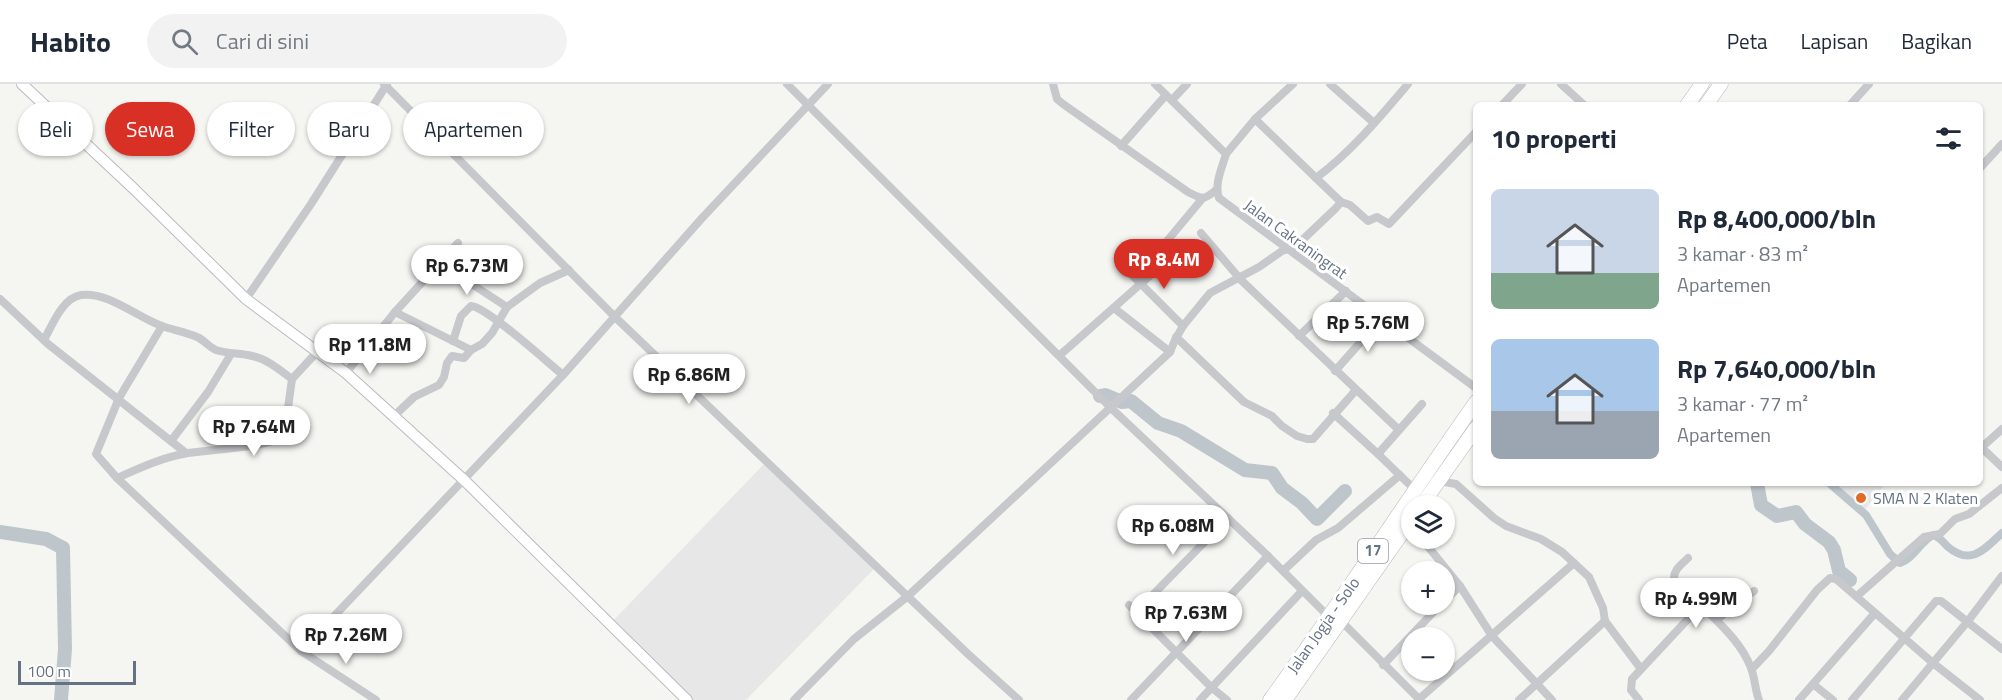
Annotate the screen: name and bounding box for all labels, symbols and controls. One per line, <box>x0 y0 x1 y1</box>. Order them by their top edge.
search box <box>147 14 567 68</box>
text: Habito <box>30 20 111 63</box>
text: Cari di sini <box>216 24 309 58</box>
icon: search <box>168 25 201 58</box>
text: Peta <box>1727 25 1768 57</box>
text: Lapisan <box>1801 25 1868 57</box>
text: Bagikan <box>1901 25 1972 57</box>
chip: Beli <box>18 102 93 156</box>
chip: Sewa <box>105 102 195 156</box>
chip: Filter <box>207 102 295 156</box>
chip: Baru <box>307 102 391 156</box>
chip: Apartemen <box>403 102 544 156</box>
text: 10 properti <box>1491 119 1617 158</box>
icon: filters <box>1932 122 1965 155</box>
street label: Jalan Cakraningrat <box>1239 193 1353 285</box>
text: Rp 8,400,000/bln <box>1677 199 1876 238</box>
icon: home <box>1539 213 1611 285</box>
text: 3 kamar · 83 m² <box>1677 238 1808 269</box>
pin: Rp 8.4M <box>1109 239 1219 290</box>
text: Rp 8.4M <box>1128 243 1200 274</box>
pin: Rp 6.73M <box>405 245 529 296</box>
text: Rp 6.73M <box>425 249 509 280</box>
text: Apartemen <box>1677 269 1771 300</box>
pin: Rp 5.76M <box>1306 302 1430 353</box>
text: Rp 5.76M <box>1326 306 1410 337</box>
pin: Rp 11.8M <box>308 324 432 375</box>
text: Rp 11.8M <box>328 328 412 359</box>
text: Rp 7,640,000/bln <box>1677 349 1876 388</box>
pin: Rp 6.86M <box>627 354 751 405</box>
text: Rp 6.86M <box>647 358 731 389</box>
icon: home <box>1539 363 1611 435</box>
text: 3 kamar · 77 m² <box>1677 388 1808 419</box>
pin: Rp 7.64M <box>192 406 316 457</box>
text: Rp 7.64M <box>212 410 296 441</box>
text: Apartemen <box>1677 419 1771 450</box>
place label: SMA N 2 Klaten <box>1873 486 1978 510</box>
marker: SMA N 2 Klaten <box>1854 491 1868 505</box>
map controls <box>1401 495 1455 681</box>
button: layers <box>1401 495 1455 549</box>
pin: Rp 6.08M <box>1111 505 1235 556</box>
text: Rp 6.08M <box>1131 509 1215 540</box>
road number: 17 <box>1358 539 1388 563</box>
button: + <box>1401 561 1455 615</box>
street label: Jalan Jogja - Solo <box>1281 572 1365 678</box>
pin: Rp 4.99M <box>1634 578 1758 629</box>
text: Rp 4.99M <box>1654 582 1738 613</box>
pin: Rp 7.63M <box>1124 592 1248 643</box>
text: Rp 7.63M <box>1144 596 1228 627</box>
pin: Rp 7.26M <box>284 614 408 665</box>
text: Rp 7.26M <box>304 618 388 649</box>
button: − <box>1401 627 1455 681</box>
scale bar <box>18 658 136 686</box>
text: 100 m <box>27 659 71 683</box>

